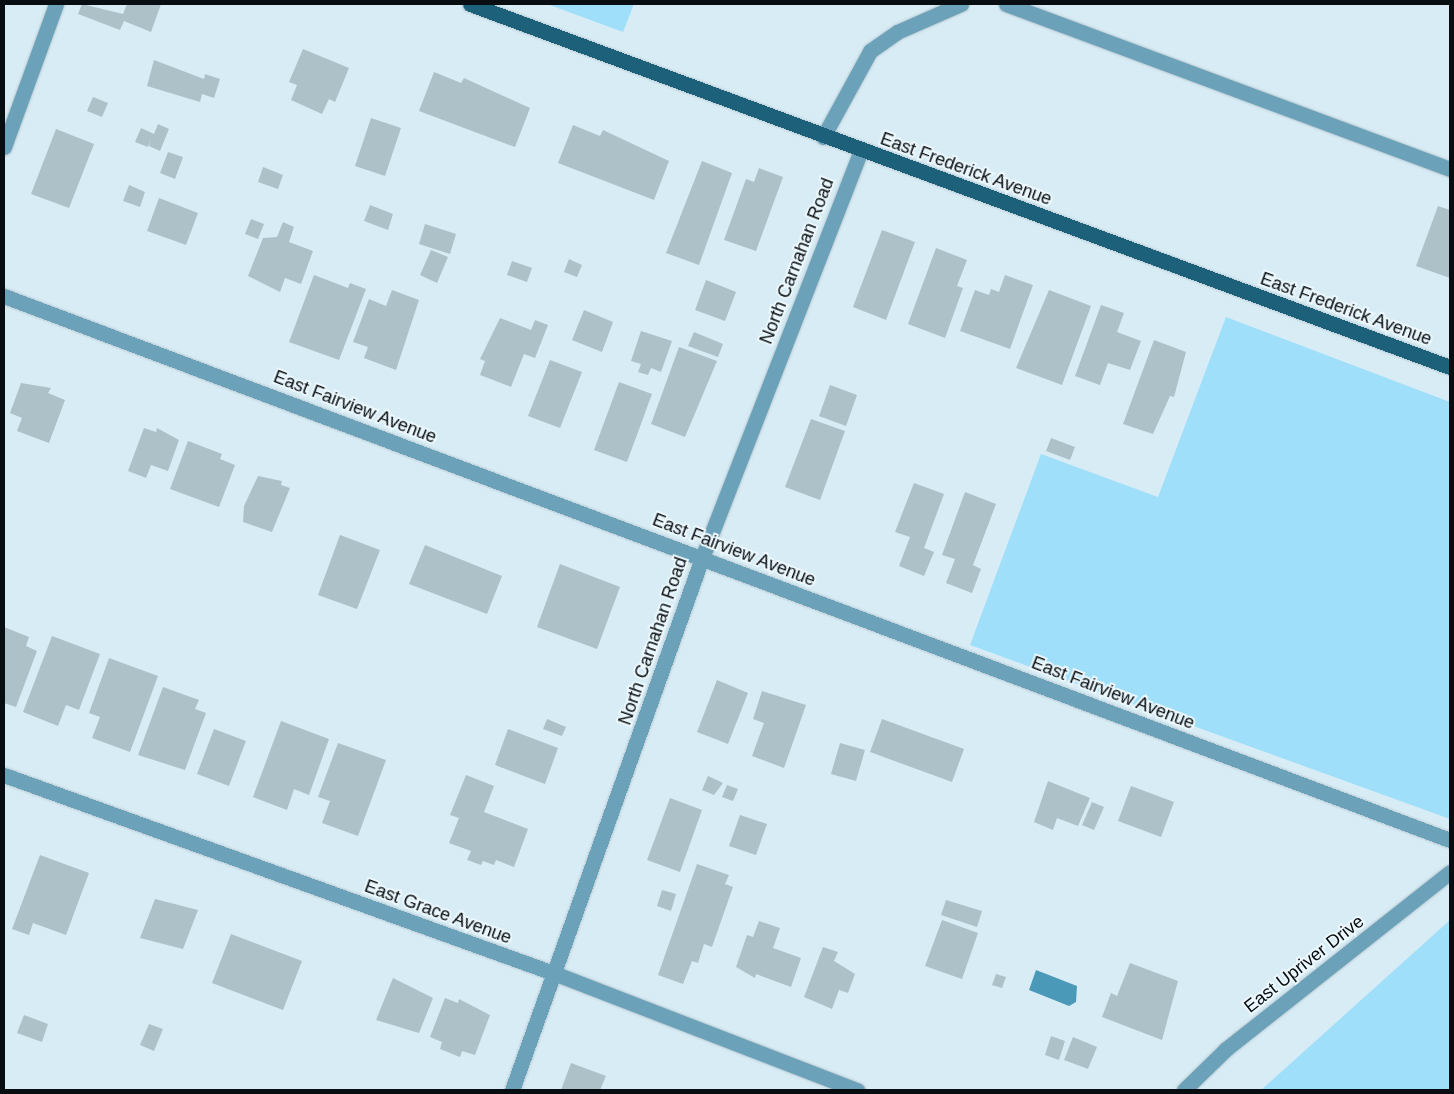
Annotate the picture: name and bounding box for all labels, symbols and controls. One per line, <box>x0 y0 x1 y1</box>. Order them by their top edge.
street label: East Frederick Avenue <box>877 128 1055 210</box>
street label: North Carnahan Road <box>755 175 839 347</box>
street label: East Frederick Avenue <box>1257 268 1435 350</box>
street label: East Fairview Avenue <box>270 366 440 448</box>
street label: East Fairview Avenue <box>649 509 819 591</box>
street label: North Carnahan Road <box>614 554 692 728</box>
street label: East Fairview Avenue <box>1028 652 1198 734</box>
street label: East Grace Avenue <box>361 875 515 949</box>
street label: East Upriver Drive <box>1240 911 1368 1017</box>

